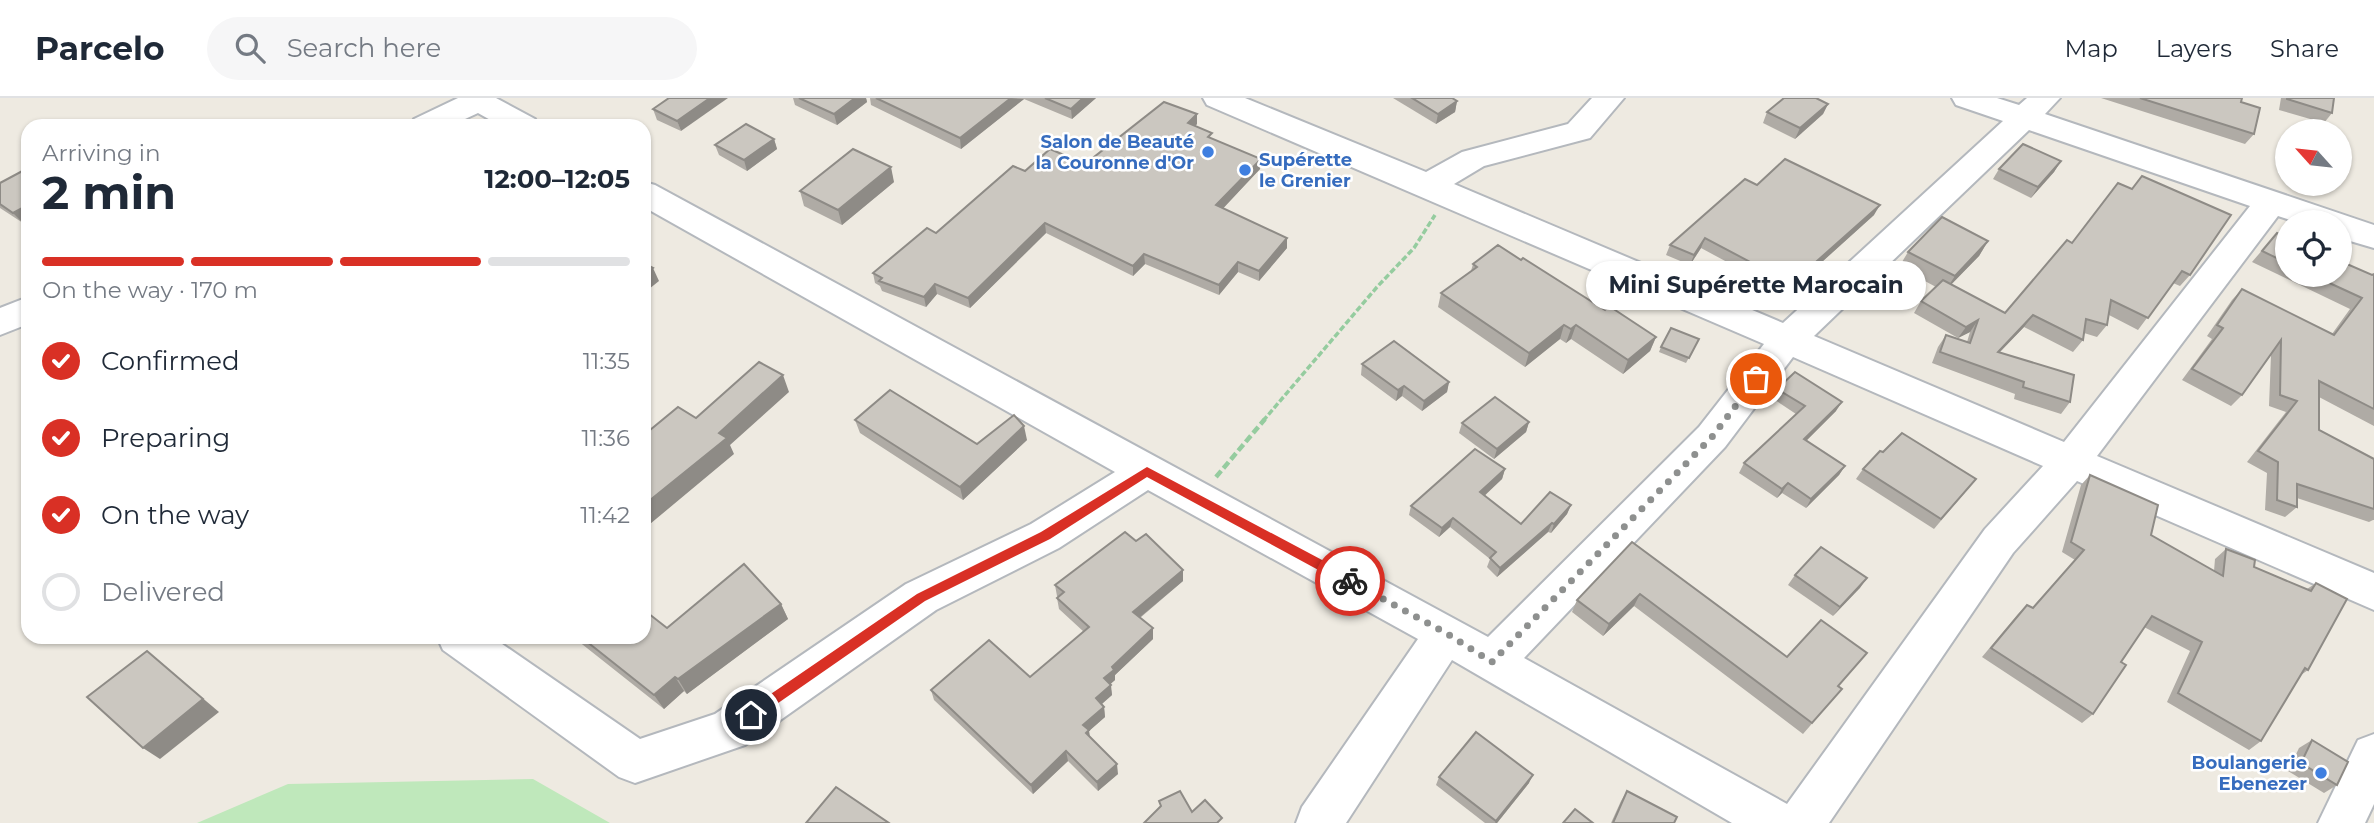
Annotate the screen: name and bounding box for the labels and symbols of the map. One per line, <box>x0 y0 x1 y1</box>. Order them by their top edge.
north arrow <box>2275 119 2352 196</box>
place label: Salon de Beauté la Couronne d'Or <box>1035 131 1194 174</box>
marker: Salon de Beauté la Couronne d'Or <box>1200 144 1216 160</box>
place label: Supérette le Grenier <box>1259 149 1352 192</box>
marker: Supérette le Grenier <box>1237 162 1253 178</box>
callout: Mini Supérette Marocain <box>1586 260 1926 309</box>
pin <box>1726 349 1786 409</box>
courier <box>1315 546 1385 616</box>
pin <box>721 685 781 745</box>
place label: Boulangerie Ebenezer <box>2192 752 2307 795</box>
marker: Boulangerie Ebenezer <box>2313 765 2329 781</box>

